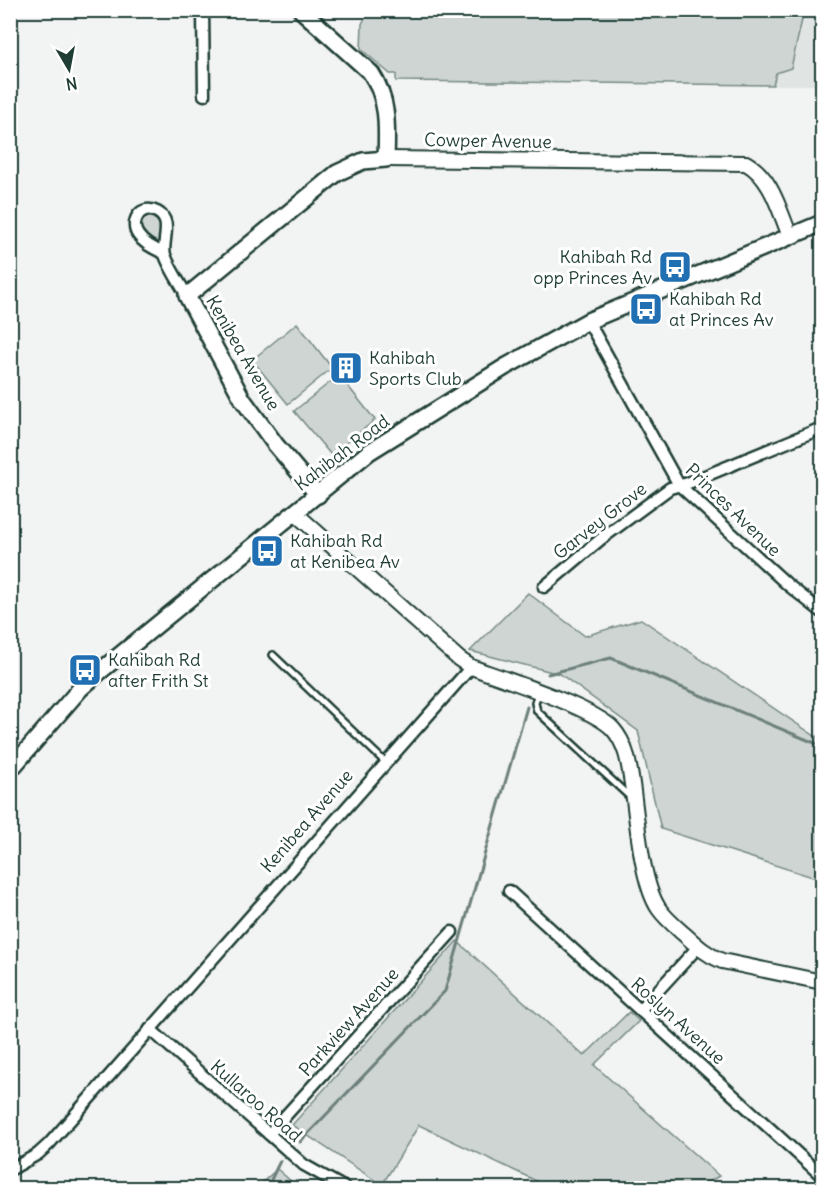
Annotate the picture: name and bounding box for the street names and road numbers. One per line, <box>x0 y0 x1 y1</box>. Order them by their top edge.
street label: Cowper Avenue <box>424 128 552 153</box>
street label: Kenibea Avenue <box>201 291 286 415</box>
street label: Kahibah Road <box>290 409 394 496</box>
street label: Princes Avenue <box>681 458 786 561</box>
street label: Garvey Grove <box>548 477 651 564</box>
street label: Kenibea Avenue <box>256 764 358 877</box>
street label: Parkview Avenue <box>294 963 403 1081</box>
street label: Roslyn Avenue <box>626 972 730 1069</box>
street label: Kullaroo Road <box>206 1055 307 1147</box>

